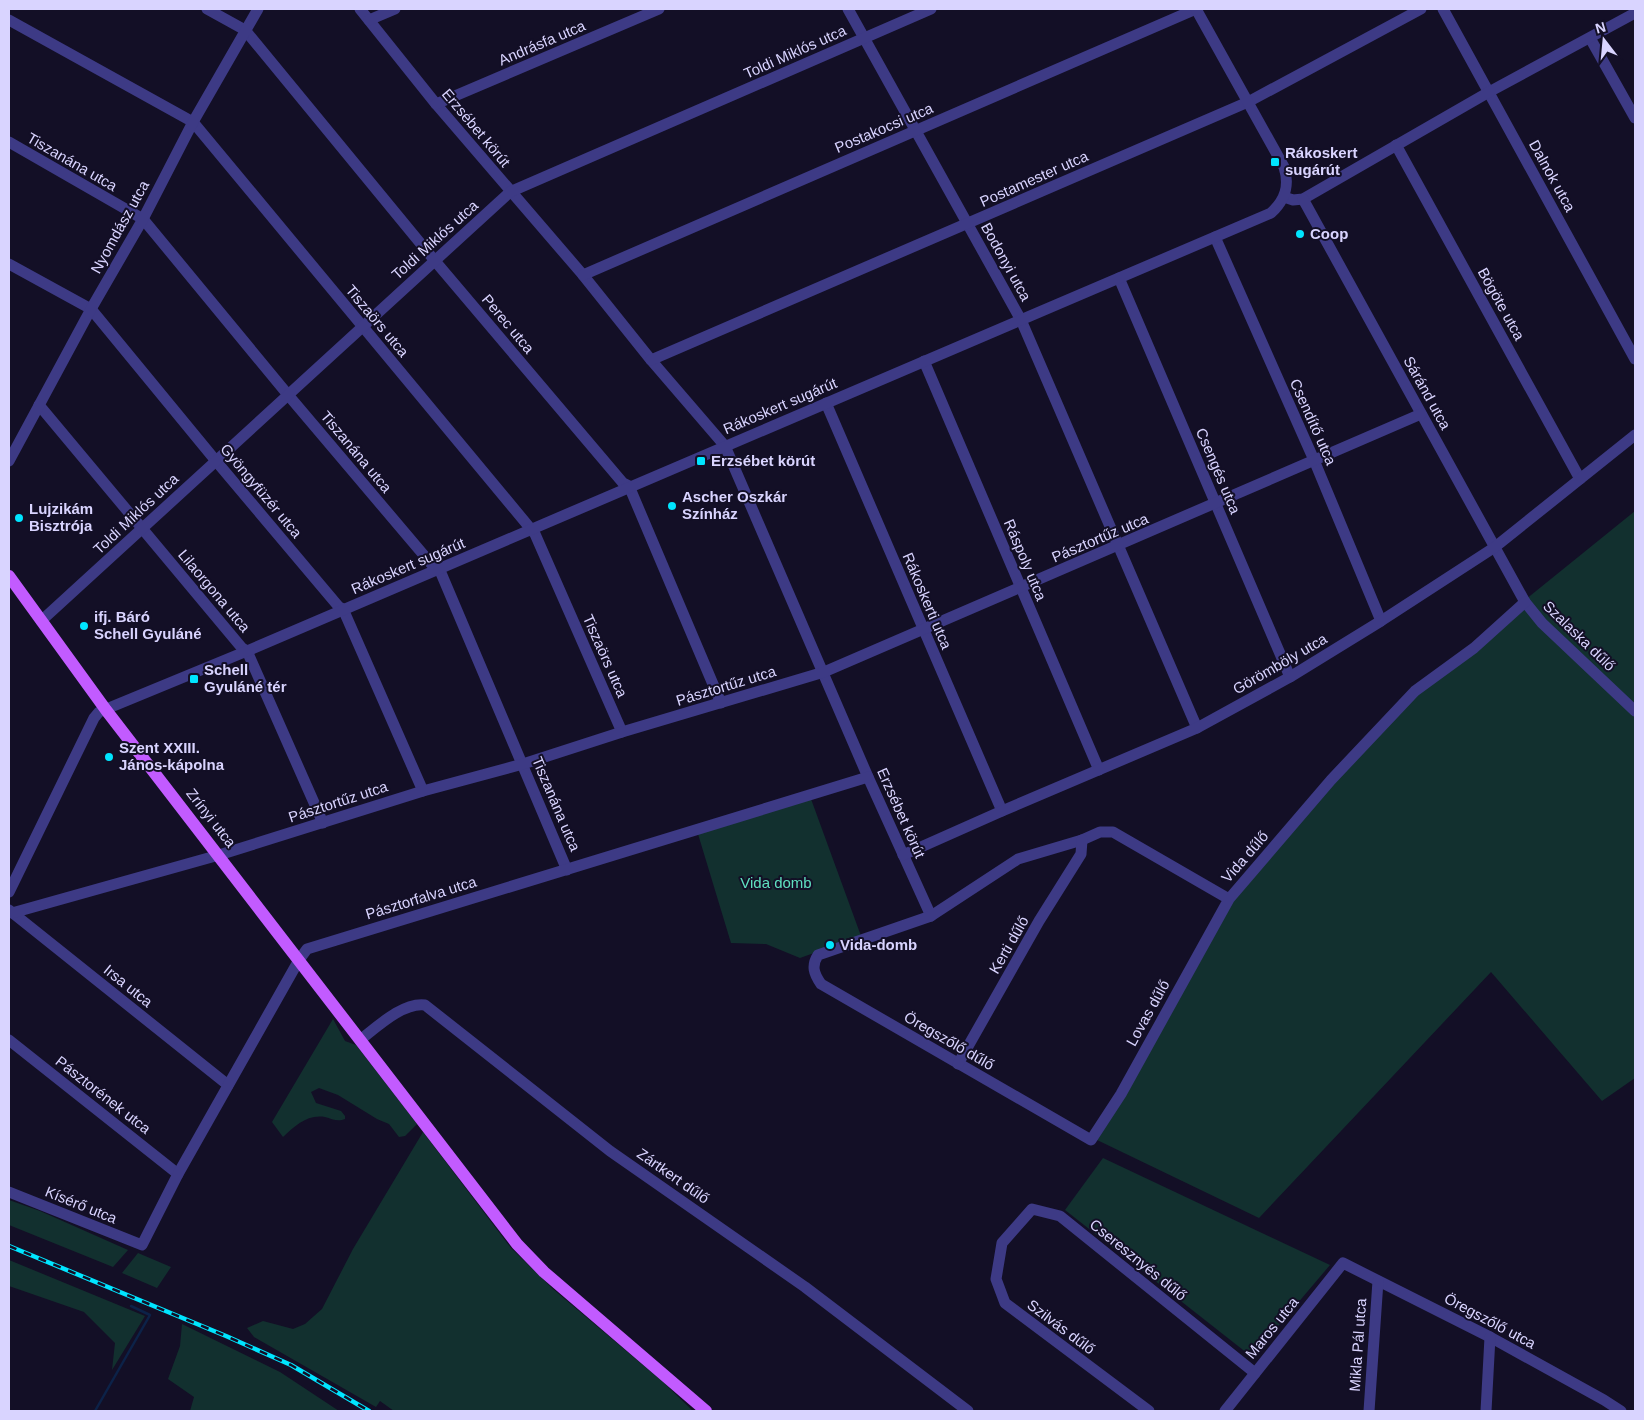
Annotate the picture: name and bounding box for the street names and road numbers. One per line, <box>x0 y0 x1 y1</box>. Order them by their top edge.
street label: Andrásfa utca <box>496 16 588 68</box>
street label: Toldi Miklós utca <box>741 21 849 82</box>
street label: Erzsébet körút <box>439 85 515 171</box>
street label: Postakocsi utca <box>832 99 936 156</box>
street label: Tiszanána utca <box>24 129 121 195</box>
street label: Dalnok utca <box>1526 137 1579 215</box>
street label: Postamester utca <box>977 147 1091 210</box>
street label: Nyomdász utca <box>87 177 152 276</box>
street label: Toldi Miklós utca <box>388 196 482 283</box>
street label: Bodonyi utca <box>978 220 1035 304</box>
street label: Bögöte utca <box>1475 265 1529 343</box>
street label: Tiszaörs utca <box>342 281 413 361</box>
street label: Perec utca <box>479 291 538 357</box>
street label: Sáránd utca <box>1400 353 1455 433</box>
street label: Rákoskert sugárút <box>720 374 840 437</box>
street label: Csendítő utca <box>1287 376 1340 468</box>
street label: Tiszanána utca <box>317 407 396 496</box>
street label: Csengés utca <box>1193 425 1244 517</box>
street label: Gyöngyfüzér utca <box>217 440 306 542</box>
street label: Toldi Miklós utca <box>90 469 182 557</box>
street label: Pásztortűz utca <box>1049 509 1151 566</box>
street label: Ráspoly utca <box>1001 517 1050 604</box>
street label: Rákoskert sugárút <box>348 534 468 597</box>
street label: Lilaorgona utca <box>175 546 254 636</box>
street label: Rákoskerti utca <box>899 550 956 652</box>
street label: Szalaska dűlő <box>1540 597 1619 674</box>
street label: Tiszaörs utca <box>580 612 632 700</box>
street label: Görömböly utca <box>1230 629 1330 697</box>
street label: Pásztortűz utca <box>674 662 778 709</box>
street label: Tiszanána utca <box>529 754 584 854</box>
street label: Erzsébet körút <box>874 765 929 861</box>
street label: Pásztortűz utca <box>286 777 390 826</box>
street label: Zrínyi utca <box>183 785 240 851</box>
street label: Vida dűlő <box>1218 828 1271 886</box>
street label: Pásztorfalva utca <box>363 872 479 922</box>
street label: Kerti dűlő <box>985 913 1032 976</box>
street label: Irsa utca <box>101 961 157 1011</box>
street label: Lovas dűlő <box>1123 977 1173 1049</box>
street label: Öregszőlő dűlő <box>901 1008 997 1073</box>
street label: Pásztorének utca <box>52 1052 155 1137</box>
street label: Zártkert dűlő <box>634 1144 713 1207</box>
street label: Kísérő utca <box>43 1182 120 1227</box>
street label: Cseresznyés dűlő <box>1087 1215 1190 1304</box>
street label: Öregszőlő utca <box>1442 1289 1539 1352</box>
street label: Maros utca <box>1242 1293 1302 1362</box>
street label: Szilvás dűlő <box>1024 1296 1098 1357</box>
street label: Mikla Pál utca <box>1346 1297 1369 1392</box>

